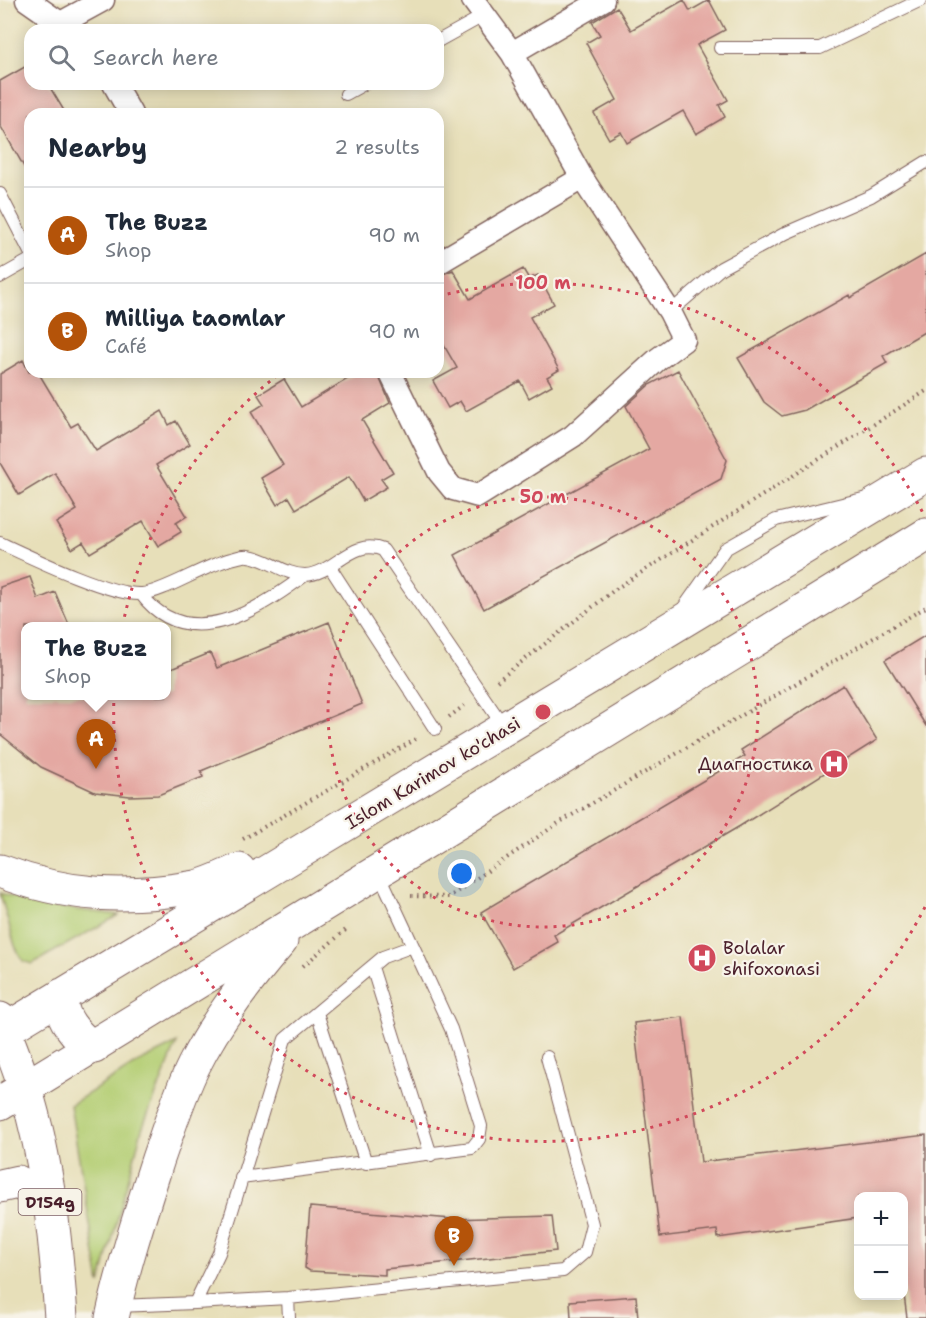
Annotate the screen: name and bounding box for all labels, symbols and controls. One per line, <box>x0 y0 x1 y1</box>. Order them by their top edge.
search box <box>24 24 444 90</box>
icon: search <box>45 41 78 74</box>
text: Search here <box>93 43 219 72</box>
text: Nearby <box>48 130 147 165</box>
text: 2 results <box>334 134 420 160</box>
text: The Buzz <box>105 208 208 237</box>
text: A <box>60 222 75 248</box>
text: 90 m <box>368 222 420 248</box>
text: Shop <box>105 237 152 263</box>
text: 100 m <box>515 271 571 295</box>
text: Milliya taomlar <box>105 304 286 333</box>
text: B <box>61 318 74 344</box>
text: 90 m <box>368 318 420 344</box>
text: Café <box>105 333 147 359</box>
text: 50 m <box>520 485 567 509</box>
popup <box>21 622 171 700</box>
text: The Buzz <box>45 634 147 663</box>
text: Shop <box>45 663 91 689</box>
centre of rings <box>533 702 553 722</box>
street label: Islom Karimov ko'chasi <box>341 711 525 835</box>
pin: A <box>76 720 116 769</box>
hospital icon: Диагностика <box>818 748 850 780</box>
place label: Диагностика <box>698 752 813 776</box>
your location <box>447 859 476 888</box>
place label: Bolalar shifoxonasi <box>723 936 820 981</box>
hospital icon: Bolalar shifoxonasi <box>686 942 718 974</box>
road number: D154g <box>19 1189 82 1215</box>
map controls <box>854 1192 908 1300</box>
button: + <box>854 1192 908 1246</box>
pin: B <box>434 1216 474 1266</box>
button: − <box>854 1246 908 1300</box>

